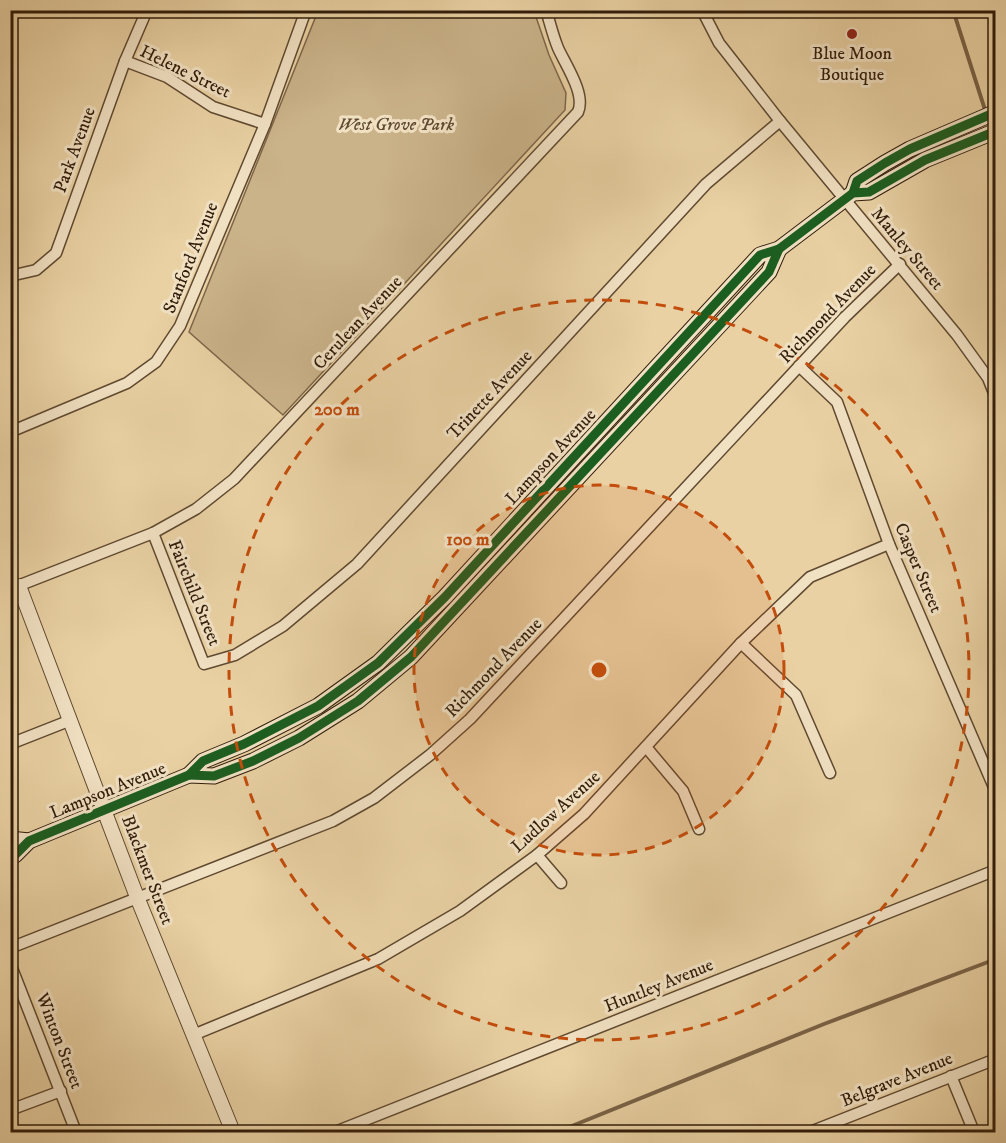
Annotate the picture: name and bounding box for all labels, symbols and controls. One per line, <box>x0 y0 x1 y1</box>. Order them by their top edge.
marker: Blue Moon Boutique <box>845 27 859 41</box>
street label: Helene Street <box>136 41 234 104</box>
place label: Blue Moon Boutique <box>812 43 892 86</box>
street label: Park Avenue <box>49 104 101 196</box>
park label: West Grove Park <box>338 114 454 136</box>
street label: Stanford Avenue <box>159 199 223 317</box>
street label: Manley Street <box>866 203 948 295</box>
street label: Richmond Avenue <box>775 260 881 368</box>
street label: Cerulean Avenue <box>309 271 407 375</box>
street label: Trinette Avenue <box>443 346 537 444</box>
text: 200 m <box>314 399 360 421</box>
street label: Lampson Avenue <box>501 404 601 510</box>
street label: Casper Street <box>889 520 947 616</box>
text: 100 m <box>446 529 490 551</box>
street label: Fairchild Street <box>163 537 225 649</box>
street label: Richmond Avenue <box>441 614 547 722</box>
centre of rings <box>589 660 609 680</box>
street label: Lampson Avenue <box>47 758 169 824</box>
street label: Ludlow Avenue <box>507 766 605 858</box>
street label: Blackmer Street <box>116 812 178 928</box>
street label: Huntley Avenue <box>601 954 717 1018</box>
street label: Winton Street <box>30 989 87 1092</box>
street label: Belgrave Avenue <box>838 1048 956 1112</box>

